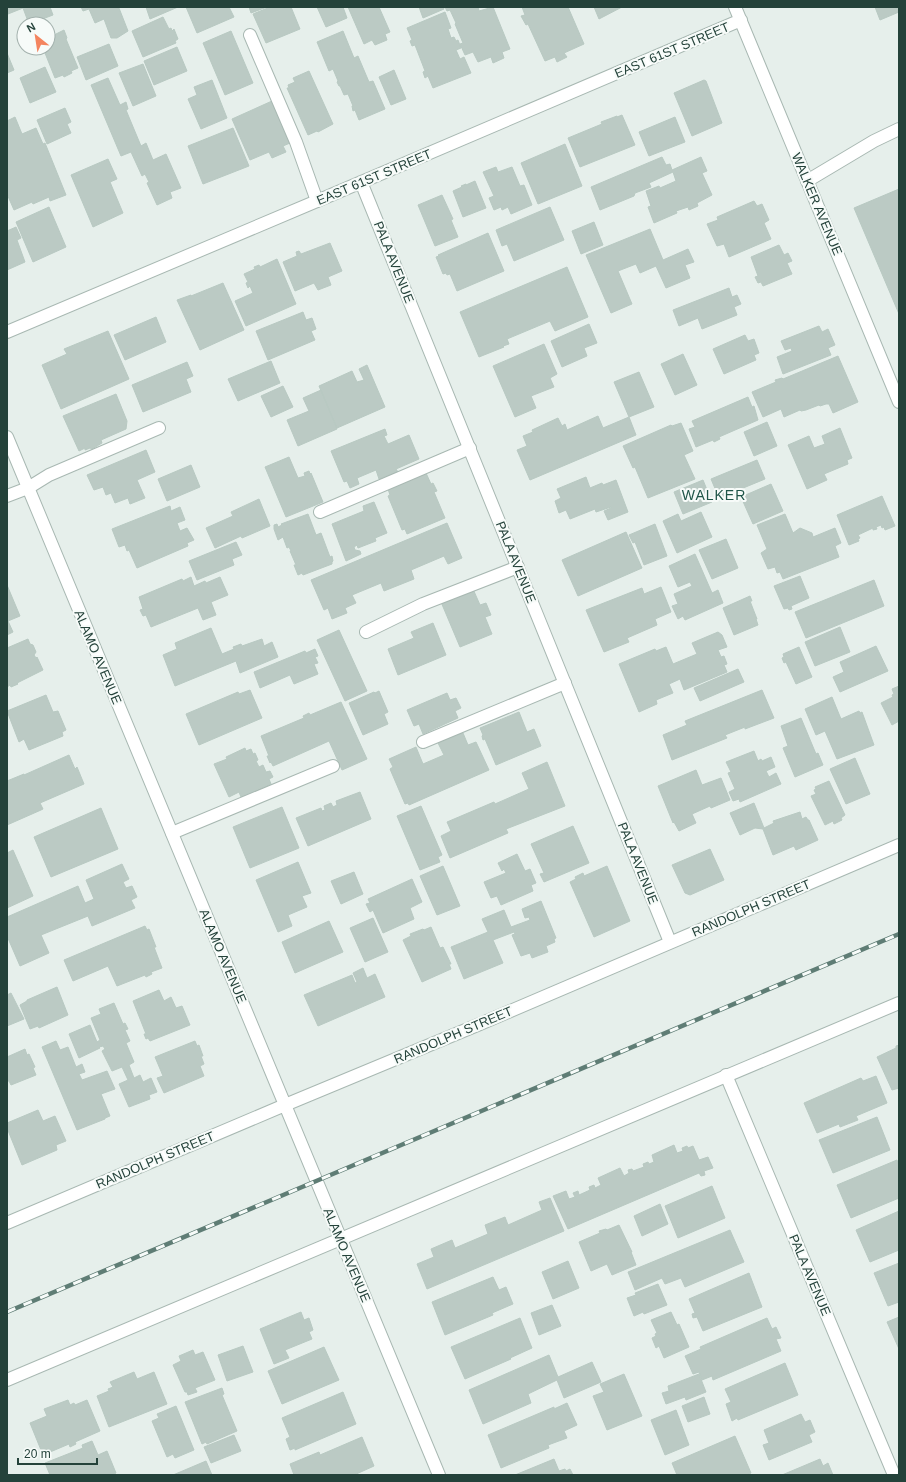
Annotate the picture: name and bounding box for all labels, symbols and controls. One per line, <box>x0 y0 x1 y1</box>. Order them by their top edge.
north arrow <box>16 16 56 56</box>
street label: EAST 61ST STREET <box>612 19 732 81</box>
text: N <box>25 20 37 35</box>
street label: EAST 61ST STREET <box>314 146 434 208</box>
street label: WALKER AVENUE <box>789 151 845 258</box>
street label: PALA AVENUE <box>371 219 417 305</box>
district label: WALKER <box>682 487 746 503</box>
street label: PALA AVENUE <box>493 519 539 605</box>
street label: ALAMO AVENUE <box>71 608 125 707</box>
street label: PALA AVENUE <box>615 820 661 906</box>
street label: RANDOLPH STREET <box>690 876 812 940</box>
street label: ALAMO AVENUE <box>196 907 250 1006</box>
street label: RANDOLPH STREET <box>392 1003 514 1067</box>
street label: RANDOLPH STREET <box>94 1128 216 1192</box>
street label: ALAMO AVENUE <box>320 1206 374 1305</box>
street label: PALA AVENUE <box>786 1232 834 1318</box>
scale bar <box>18 1440 97 1466</box>
text: 20 m <box>24 1447 51 1461</box>

